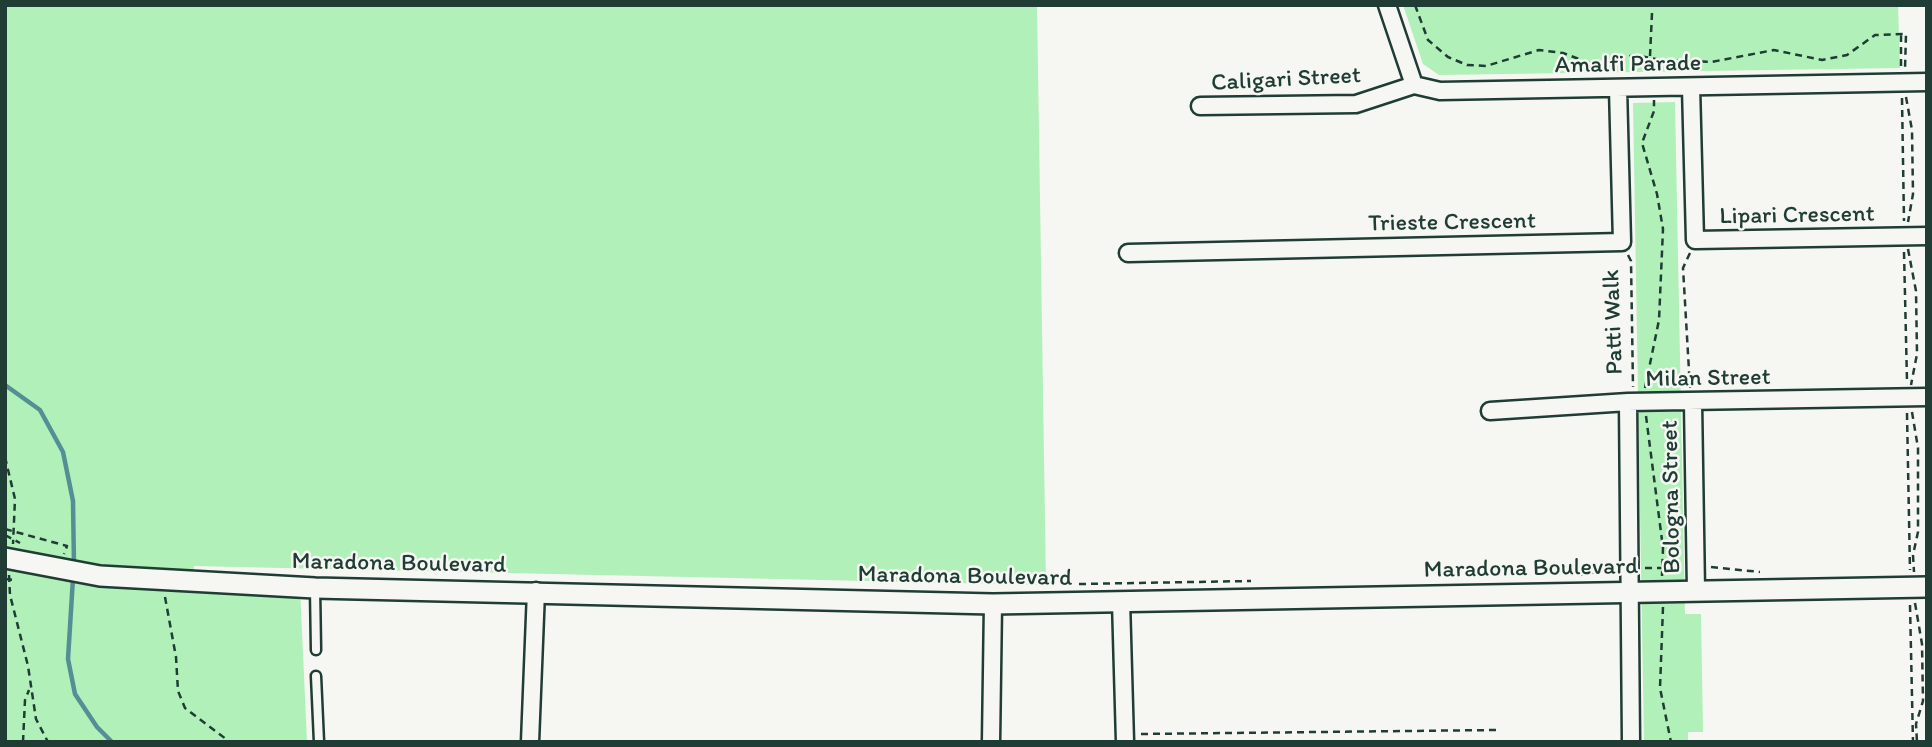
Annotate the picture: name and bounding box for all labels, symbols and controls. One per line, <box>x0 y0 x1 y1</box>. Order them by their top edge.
street label: Amalfi Parade <box>1554 49 1702 81</box>
street label: Caligari Street <box>1210 62 1362 98</box>
street label: Lipari Crescent <box>1719 200 1875 232</box>
street label: Trieste Crescent <box>1368 207 1536 239</box>
street label: Patti Walk <box>1598 269 1630 375</box>
street label: Milan Street <box>1645 364 1771 394</box>
street label: Bologna Street <box>1656 420 1688 574</box>
street label: Maradona Boulevard <box>291 548 507 580</box>
street label: Maradona Boulevard <box>1423 553 1639 585</box>
street label: Maradona Boulevard <box>857 561 1073 593</box>

